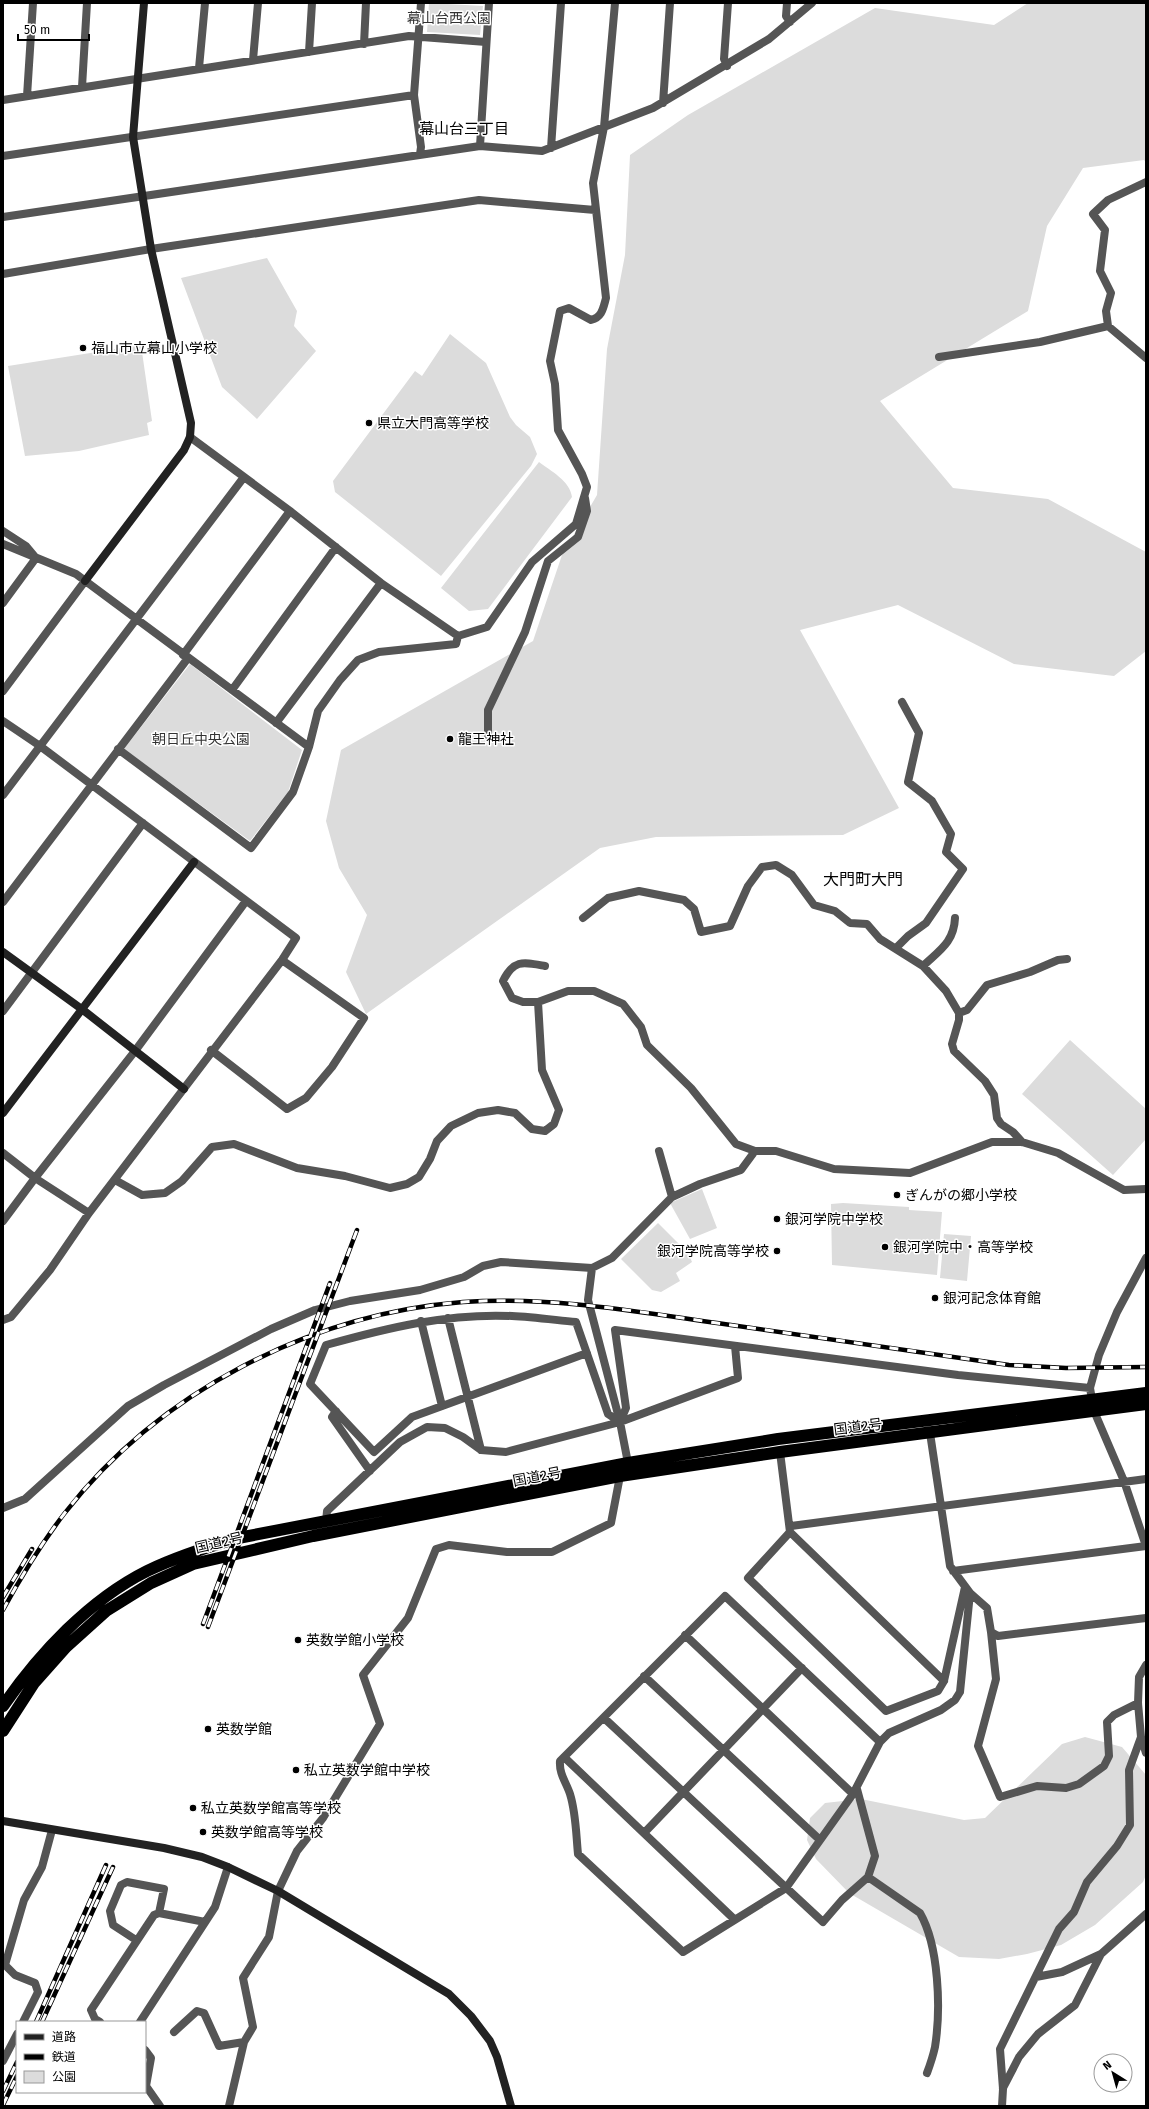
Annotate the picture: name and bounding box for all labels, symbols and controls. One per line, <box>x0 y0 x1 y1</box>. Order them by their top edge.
park label: 幕山台西公園 <box>407 10 491 27</box>
scale bar <box>18 16 89 42</box>
text: 50 m <box>24 23 50 37</box>
district label: 幕山台三丁目 <box>419 120 509 138</box>
place label: 福山市立幕山小学校 <box>91 340 217 357</box>
marker: 福山市立幕山小学校 <box>78 343 88 353</box>
place label: 県立大門高等学校 <box>377 415 489 432</box>
marker: 県立大門高等学校 <box>364 418 374 428</box>
park label: 朝日丘中央公園 <box>152 731 250 748</box>
place label: 龍王神社 <box>458 731 514 748</box>
marker: 龍王神社 <box>445 734 455 744</box>
district label: 大門町大門 <box>823 870 903 889</box>
place label: ぎんがの郷小学校 <box>905 1187 1017 1204</box>
marker: ぎんがの郷小学校 <box>892 1190 902 1200</box>
place label: 銀河学院中学校 <box>785 1211 883 1228</box>
marker: 銀河学院中学校 <box>772 1214 782 1224</box>
place label: 銀河学院中・高等学校 <box>893 1239 1033 1256</box>
marker: 銀河学院中・高等学校 <box>880 1242 890 1252</box>
place label: 銀河学院高等学校 <box>657 1243 769 1260</box>
marker: 銀河学院高等学校 <box>772 1246 782 1256</box>
place label: 銀河記念体育館 <box>943 1290 1041 1307</box>
marker: 銀河記念体育館 <box>930 1293 940 1303</box>
street label: 国道2号 <box>833 1416 883 1438</box>
street label: 国道2号 <box>511 1464 563 1490</box>
street label: 国道2号 <box>193 1529 245 1557</box>
place label: 英数学館小学校 <box>306 1632 404 1649</box>
marker: 英数学館小学校 <box>293 1635 303 1645</box>
place label: 英数学館 <box>216 1721 272 1738</box>
marker: 英数学館 <box>203 1724 213 1734</box>
place label: 私立英数学館中学校 <box>304 1762 430 1779</box>
marker: 私立英数学館中学校 <box>291 1765 301 1775</box>
place label: 私立英数学館高等学校 <box>201 1800 341 1817</box>
marker: 私立英数学館高等学校 <box>188 1803 198 1813</box>
place label: 英数学館高等学校 <box>211 1824 323 1841</box>
marker: 英数学館高等学校 <box>198 1827 208 1837</box>
legend <box>16 2021 146 2093</box>
text: 道路 <box>52 2030 76 2044</box>
text: 鉄道 <box>52 2050 76 2064</box>
north arrow <box>1093 2053 1133 2093</box>
text: N <box>1100 2058 1114 2073</box>
text: 公園 <box>52 2070 76 2084</box>

